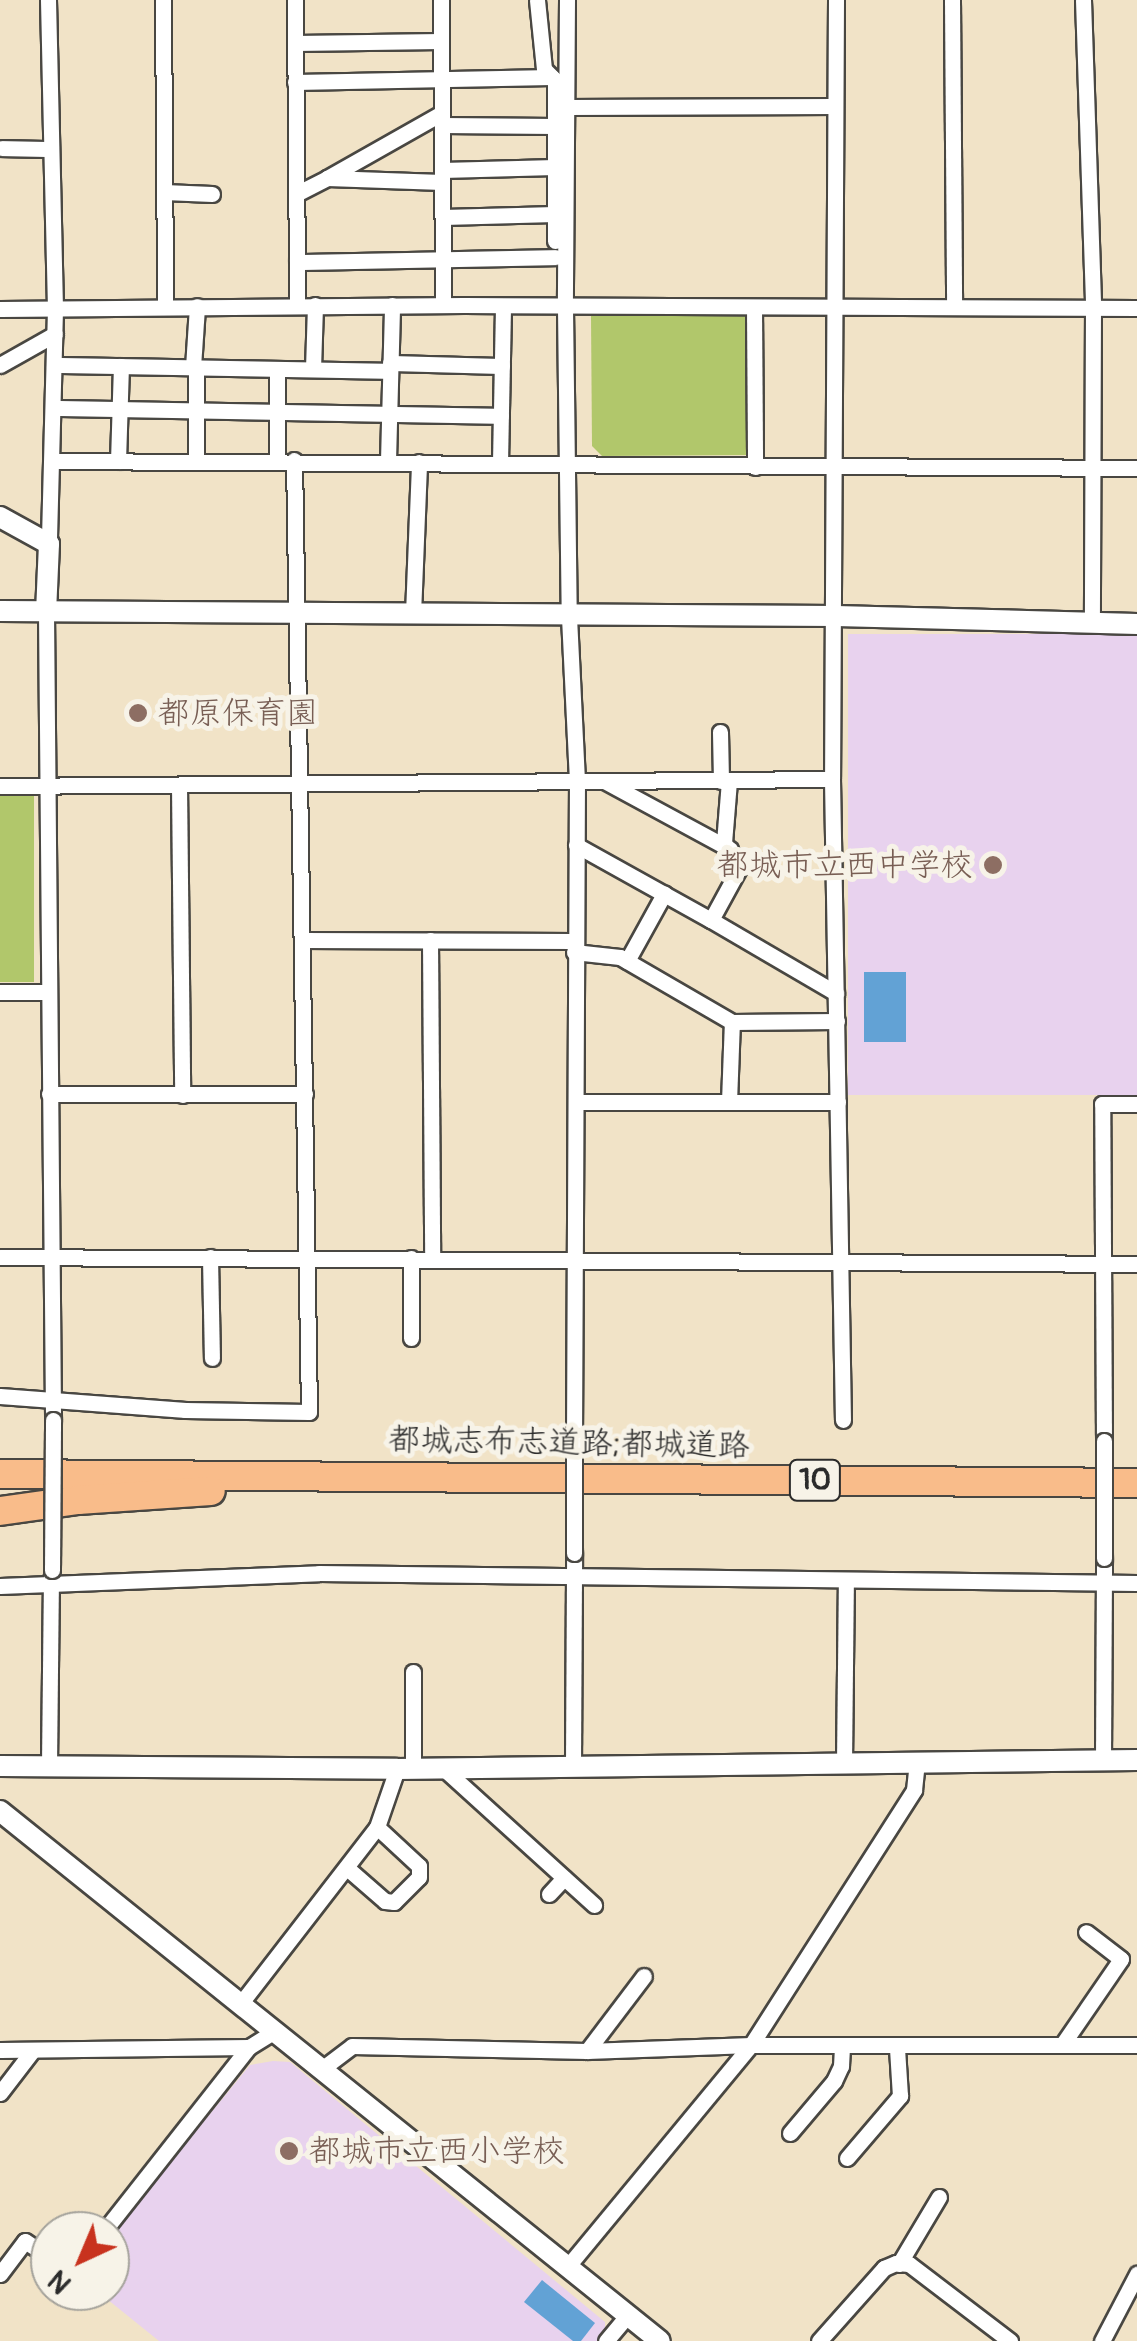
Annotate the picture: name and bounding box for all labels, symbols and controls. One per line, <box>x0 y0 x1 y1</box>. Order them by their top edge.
place label: 都原保育園 <box>158 694 318 732</box>
marker: 都原保育園 <box>127 702 149 724</box>
place label: 都城市立西中学校 <box>717 846 973 884</box>
marker: 都城市立西中学校 <box>982 854 1004 876</box>
street label: 都城志布志道路;都城道路 <box>388 1421 750 1465</box>
road number: 10 <box>788 1455 842 1505</box>
place label: 都城市立西小学校 <box>309 2132 565 2170</box>
marker: 都城市立西小学校 <box>278 2140 300 2162</box>
north arrow <box>30 2211 130 2311</box>
text: N <box>41 2262 79 2301</box>

